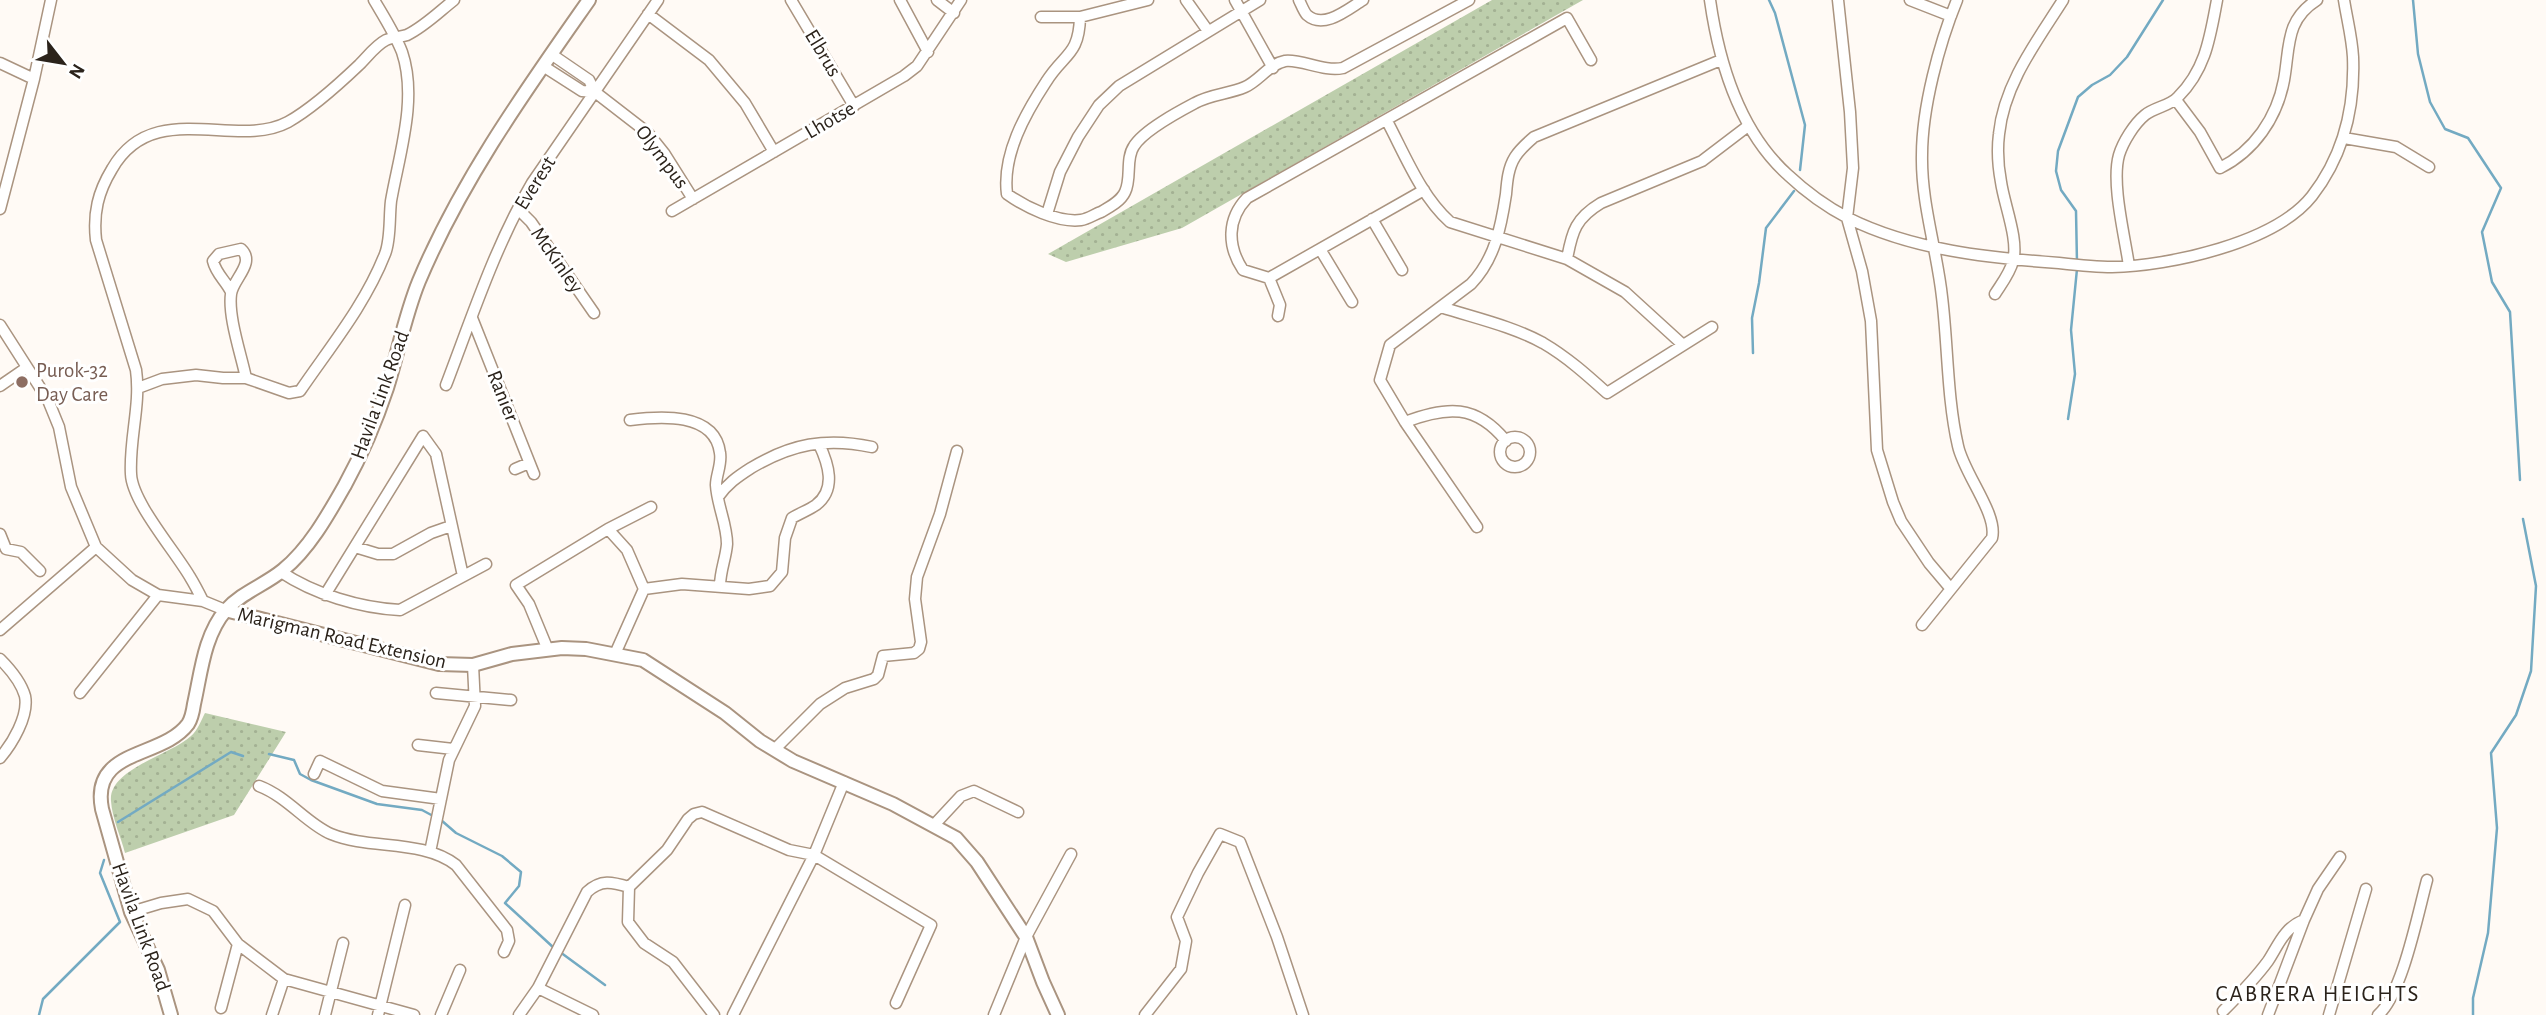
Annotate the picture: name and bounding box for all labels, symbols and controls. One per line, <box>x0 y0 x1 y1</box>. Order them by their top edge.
street label: Elbrus <box>801 26 845 80</box>
north arrow <box>28 28 98 98</box>
text: N <box>65 60 88 82</box>
street label: Lhotse <box>801 97 859 143</box>
street label: Olympus <box>632 121 692 193</box>
street label: Everest <box>511 152 560 213</box>
street label: McKinley <box>527 223 587 297</box>
street label: Havila Link Road <box>347 328 413 462</box>
place label: Purok-32 Day Care <box>36 360 108 405</box>
street label: Ranier <box>483 367 523 425</box>
marker: Purok-32 Day Care <box>14 374 30 390</box>
street label: Marigman Road Extension <box>236 604 448 672</box>
street label: Havila Link Road <box>108 860 174 994</box>
district label: CABRERA HEIGHTS <box>2216 983 2420 1006</box>

